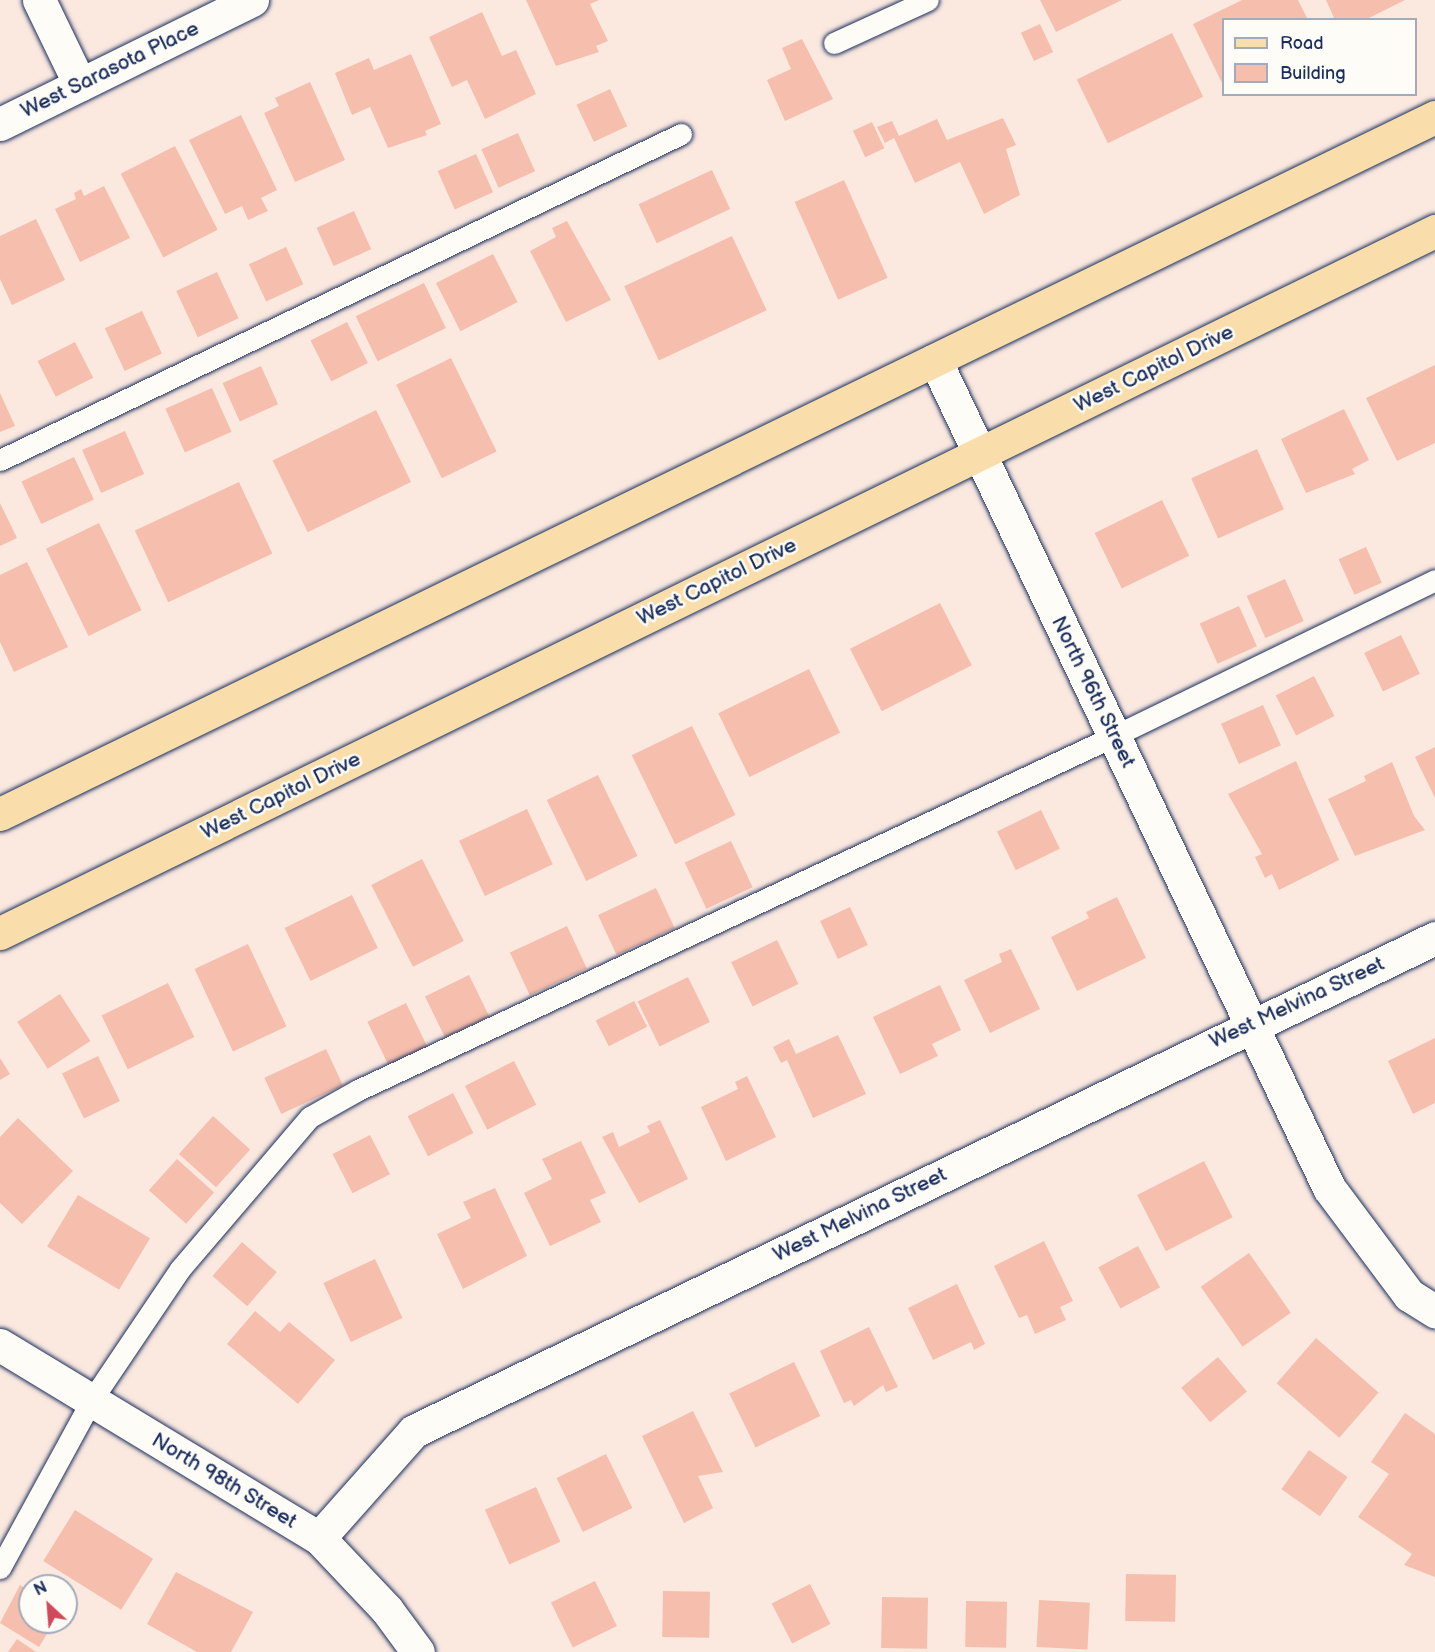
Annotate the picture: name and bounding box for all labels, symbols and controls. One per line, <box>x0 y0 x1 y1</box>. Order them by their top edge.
street label: West Sarasota Place <box>17 16 203 124</box>
legend <box>1222 18 1417 96</box>
text: Road <box>1280 33 1324 54</box>
text: Building <box>1280 63 1346 84</box>
street label: West Capitol Drive <box>1070 319 1238 419</box>
street label: West Capitol Drive <box>633 532 801 632</box>
street label: North 96th Street <box>1045 612 1141 772</box>
street label: West Capitol Drive <box>197 746 365 846</box>
street label: West Melvina Street <box>1205 951 1389 1055</box>
street label: West Melvina Street <box>769 1162 951 1268</box>
street label: North 98th Street <box>147 1428 301 1534</box>
north arrow <box>18 1574 78 1634</box>
text: N <box>31 1578 50 1600</box>

